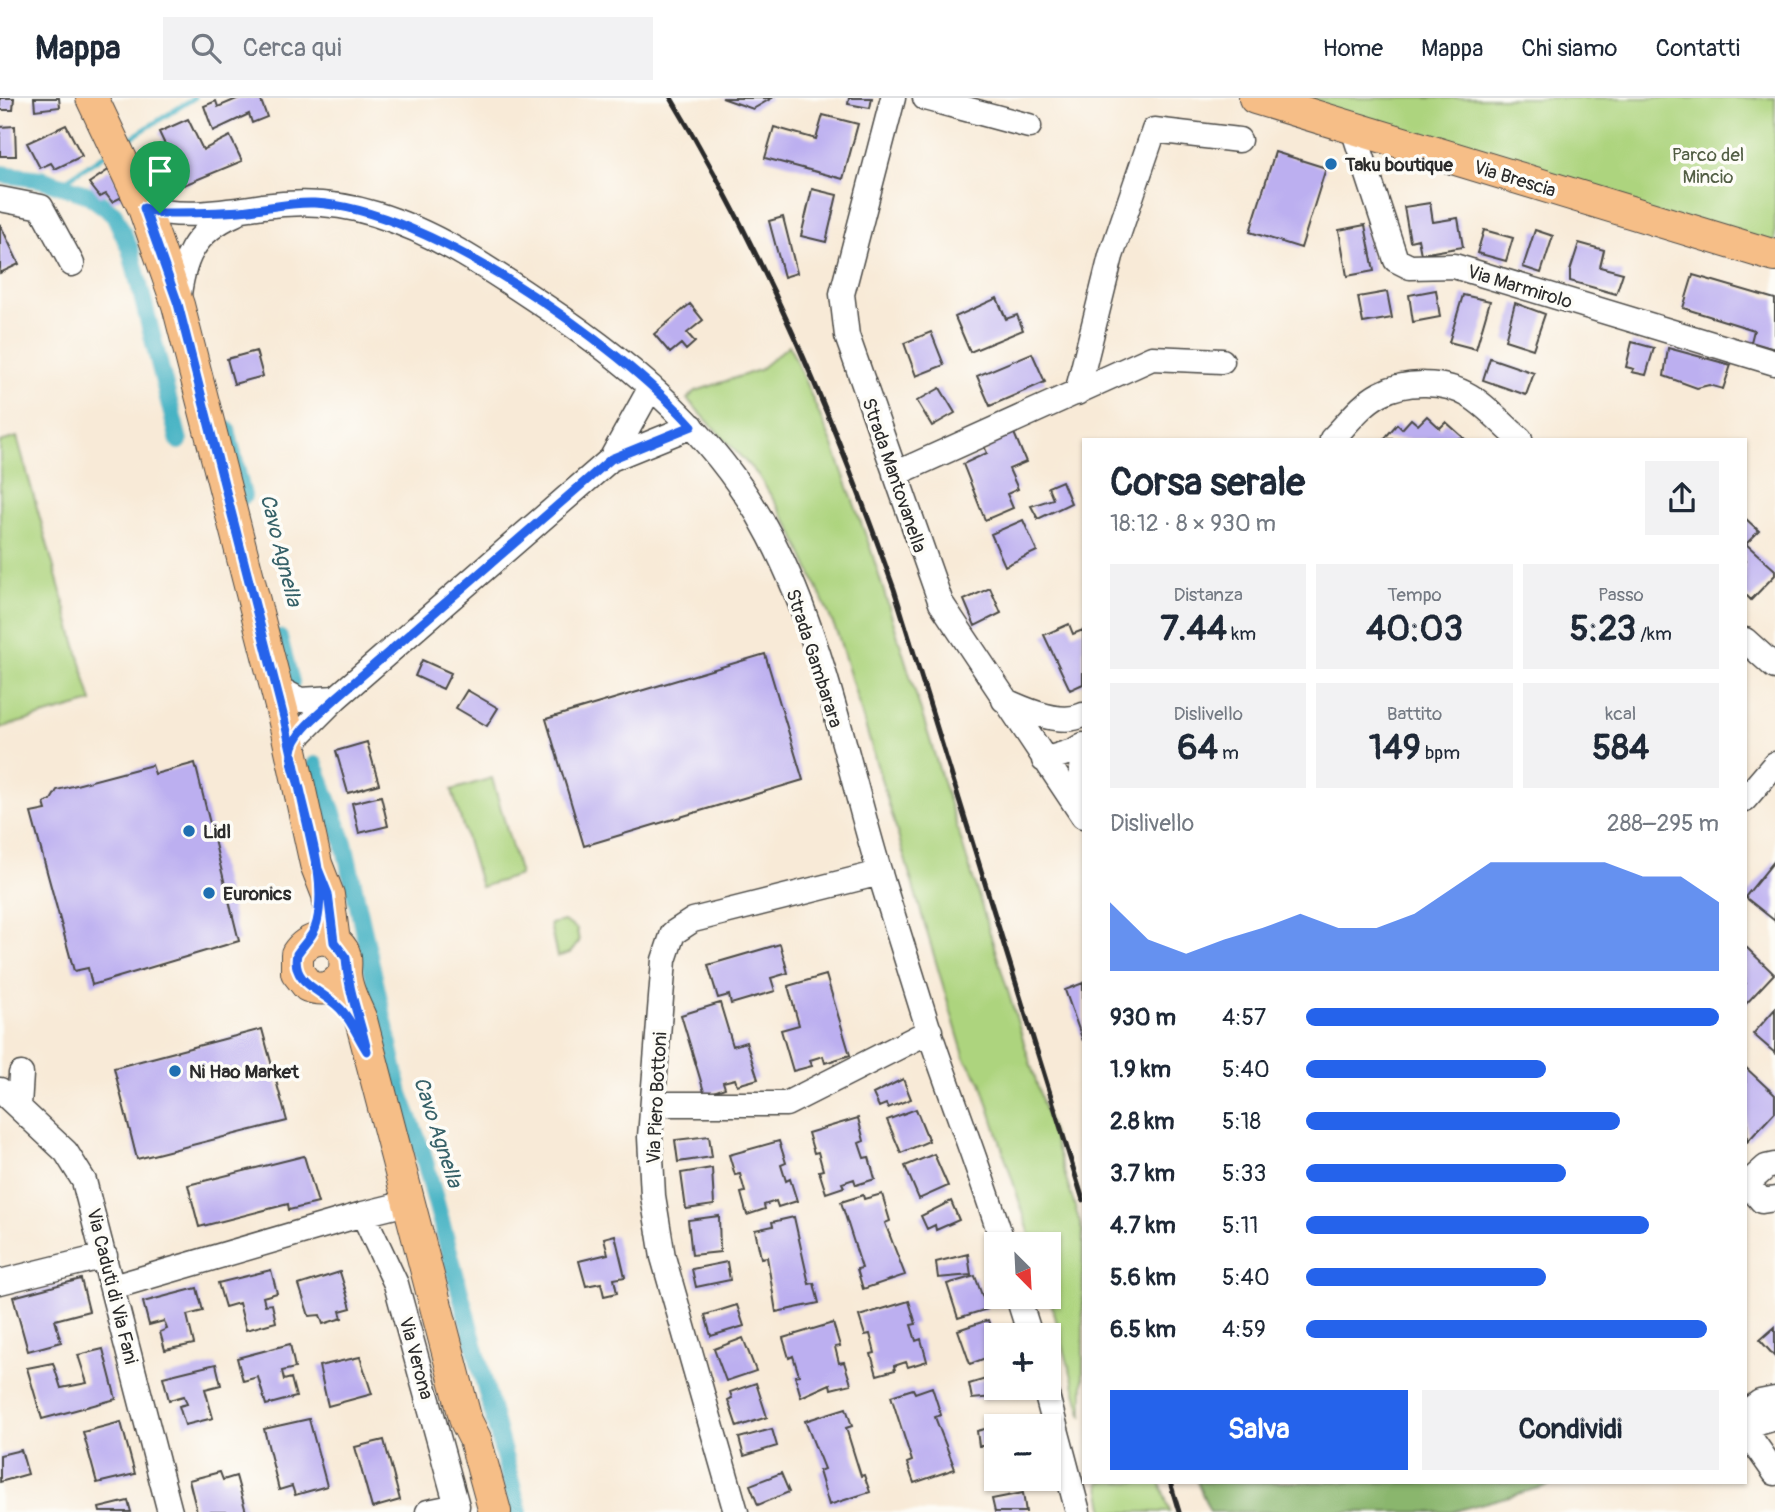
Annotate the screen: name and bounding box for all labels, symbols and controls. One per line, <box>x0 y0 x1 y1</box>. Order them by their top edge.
search box <box>163 17 653 80</box>
text: Mappa <box>35 28 121 69</box>
icon: search <box>187 29 225 67</box>
text: Cerca qui <box>243 32 342 64</box>
text: Home <box>1323 34 1383 63</box>
text: Mappa <box>1421 34 1483 63</box>
text: Chi siamo <box>1521 34 1617 63</box>
text: Contatti <box>1655 34 1740 63</box>
pin <box>130 141 190 213</box>
park label: Parco del Mincio <box>1672 143 1744 189</box>
icon: arrive <box>141 152 179 190</box>
place label: Taku boutique <box>1344 153 1453 177</box>
street label: Via Brescia <box>1471 155 1559 203</box>
marker: Taku boutique <box>1323 156 1339 172</box>
street label: Via Marmirolo <box>1464 260 1575 314</box>
street label: Strada Mantovanella <box>856 395 932 556</box>
text: Corsa serale <box>1110 459 1305 507</box>
button: share <box>1645 461 1719 535</box>
water label: Cavo Agnella <box>254 491 308 610</box>
text: 18:12 · 8 × 930 m <box>1110 509 1276 538</box>
text: Distanza <box>1174 583 1243 607</box>
text: Tempo <box>1387 583 1442 607</box>
text: Passo <box>1598 583 1644 607</box>
street label: Strada Gambarara <box>780 586 848 731</box>
text: 7.44 <box>1160 607 1227 651</box>
text: 40:03 <box>1366 607 1463 651</box>
text: 5:23 <box>1570 607 1636 651</box>
text: km <box>1227 622 1256 646</box>
text: /km <box>1636 622 1672 646</box>
text: Dislivello <box>1173 702 1243 726</box>
text: Battito <box>1387 702 1442 726</box>
text: kcal <box>1605 702 1636 726</box>
text: 64 <box>1177 726 1218 770</box>
text: 149 <box>1369 726 1421 770</box>
text: 584 <box>1592 726 1649 770</box>
text: m <box>1218 741 1239 765</box>
text: bpm <box>1421 741 1460 765</box>
text: Dislivello <box>1110 809 1194 838</box>
text: 288–295 m <box>1607 809 1719 838</box>
place label: Lidl <box>203 820 231 844</box>
marker: Lidl <box>181 823 197 839</box>
place label: Euronics <box>223 882 292 906</box>
marker: Euronics <box>201 885 217 901</box>
text: 930 m <box>1110 1003 1176 1032</box>
text: 4:57 <box>1222 1003 1266 1032</box>
street label: Via Piero Bottoni <box>642 1031 672 1165</box>
text: 1.9 km <box>1110 1055 1171 1084</box>
text: 5:40 <box>1222 1055 1270 1084</box>
place label: Ni Hao Market <box>189 1060 300 1084</box>
marker: Ni Hao Market <box>167 1063 183 1079</box>
water label: Cavo Agnella <box>407 1074 468 1192</box>
text: 2.8 km <box>1110 1107 1175 1136</box>
text: 5:18 <box>1222 1107 1261 1136</box>
text: 3.7 km <box>1110 1159 1175 1188</box>
text: 5:33 <box>1222 1159 1266 1188</box>
street label: Via Caduti di Via Fani <box>81 1206 143 1367</box>
text: 4.7 km <box>1110 1211 1176 1240</box>
text: 5:11 <box>1222 1211 1259 1240</box>
north arrow <box>984 1232 1060 1309</box>
map controls <box>984 1232 1061 1491</box>
text: 5.6 km <box>1110 1263 1176 1292</box>
text: 5:40 <box>1222 1263 1270 1292</box>
street label: Via Verona <box>394 1314 439 1402</box>
text: 6.5 km <box>1110 1315 1176 1344</box>
text: 4:59 <box>1222 1315 1266 1344</box>
button: + <box>984 1323 1061 1400</box>
button: Salva <box>1110 1390 1408 1470</box>
button: Condividi <box>1422 1390 1719 1470</box>
button: − <box>984 1414 1061 1491</box>

